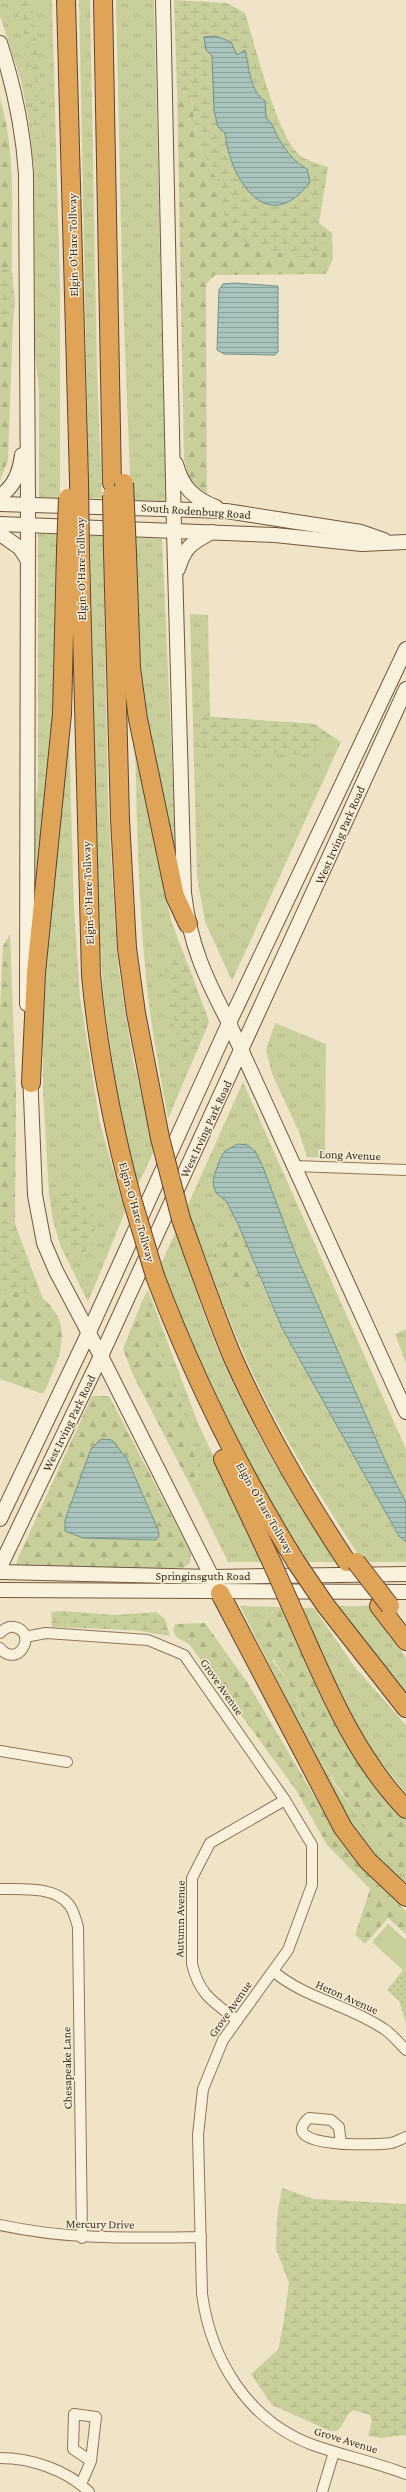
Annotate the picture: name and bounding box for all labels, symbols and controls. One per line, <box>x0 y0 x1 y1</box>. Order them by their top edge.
street label: Elgin-O'Hare Tollway <box>65 193 81 297</box>
street label: South Rodenburg Road <box>141 500 252 522</box>
street label: Elgin-O'Hare Tollway <box>73 517 89 621</box>
street label: West Irving Park Road <box>312 783 368 886</box>
street label: Elgin-O'Hare Tollway <box>79 841 97 945</box>
street label: West Irving Park Road <box>177 1078 235 1180</box>
street label: Long Avenue <box>319 1147 381 1163</box>
street label: Elgin-O'Hare Tollway <box>116 1160 158 1264</box>
street label: West Irving Park Road <box>40 1372 99 1474</box>
street label: Elgin-O'Hare Tollway <box>233 1460 297 1557</box>
street label: Springinsguth Road <box>155 1569 251 1583</box>
street label: Grove Avenue <box>197 1656 247 1718</box>
street label: Autumn Avenue <box>172 1880 188 1958</box>
street label: Heron Avenue <box>313 1977 381 2017</box>
street label: Grove Avenue <box>205 1978 255 2040</box>
street label: Chesapeake Lane <box>59 2027 75 2109</box>
street label: Mercury Drive <box>66 2216 134 2232</box>
street label: Grove Avenue <box>312 2424 380 2456</box>

